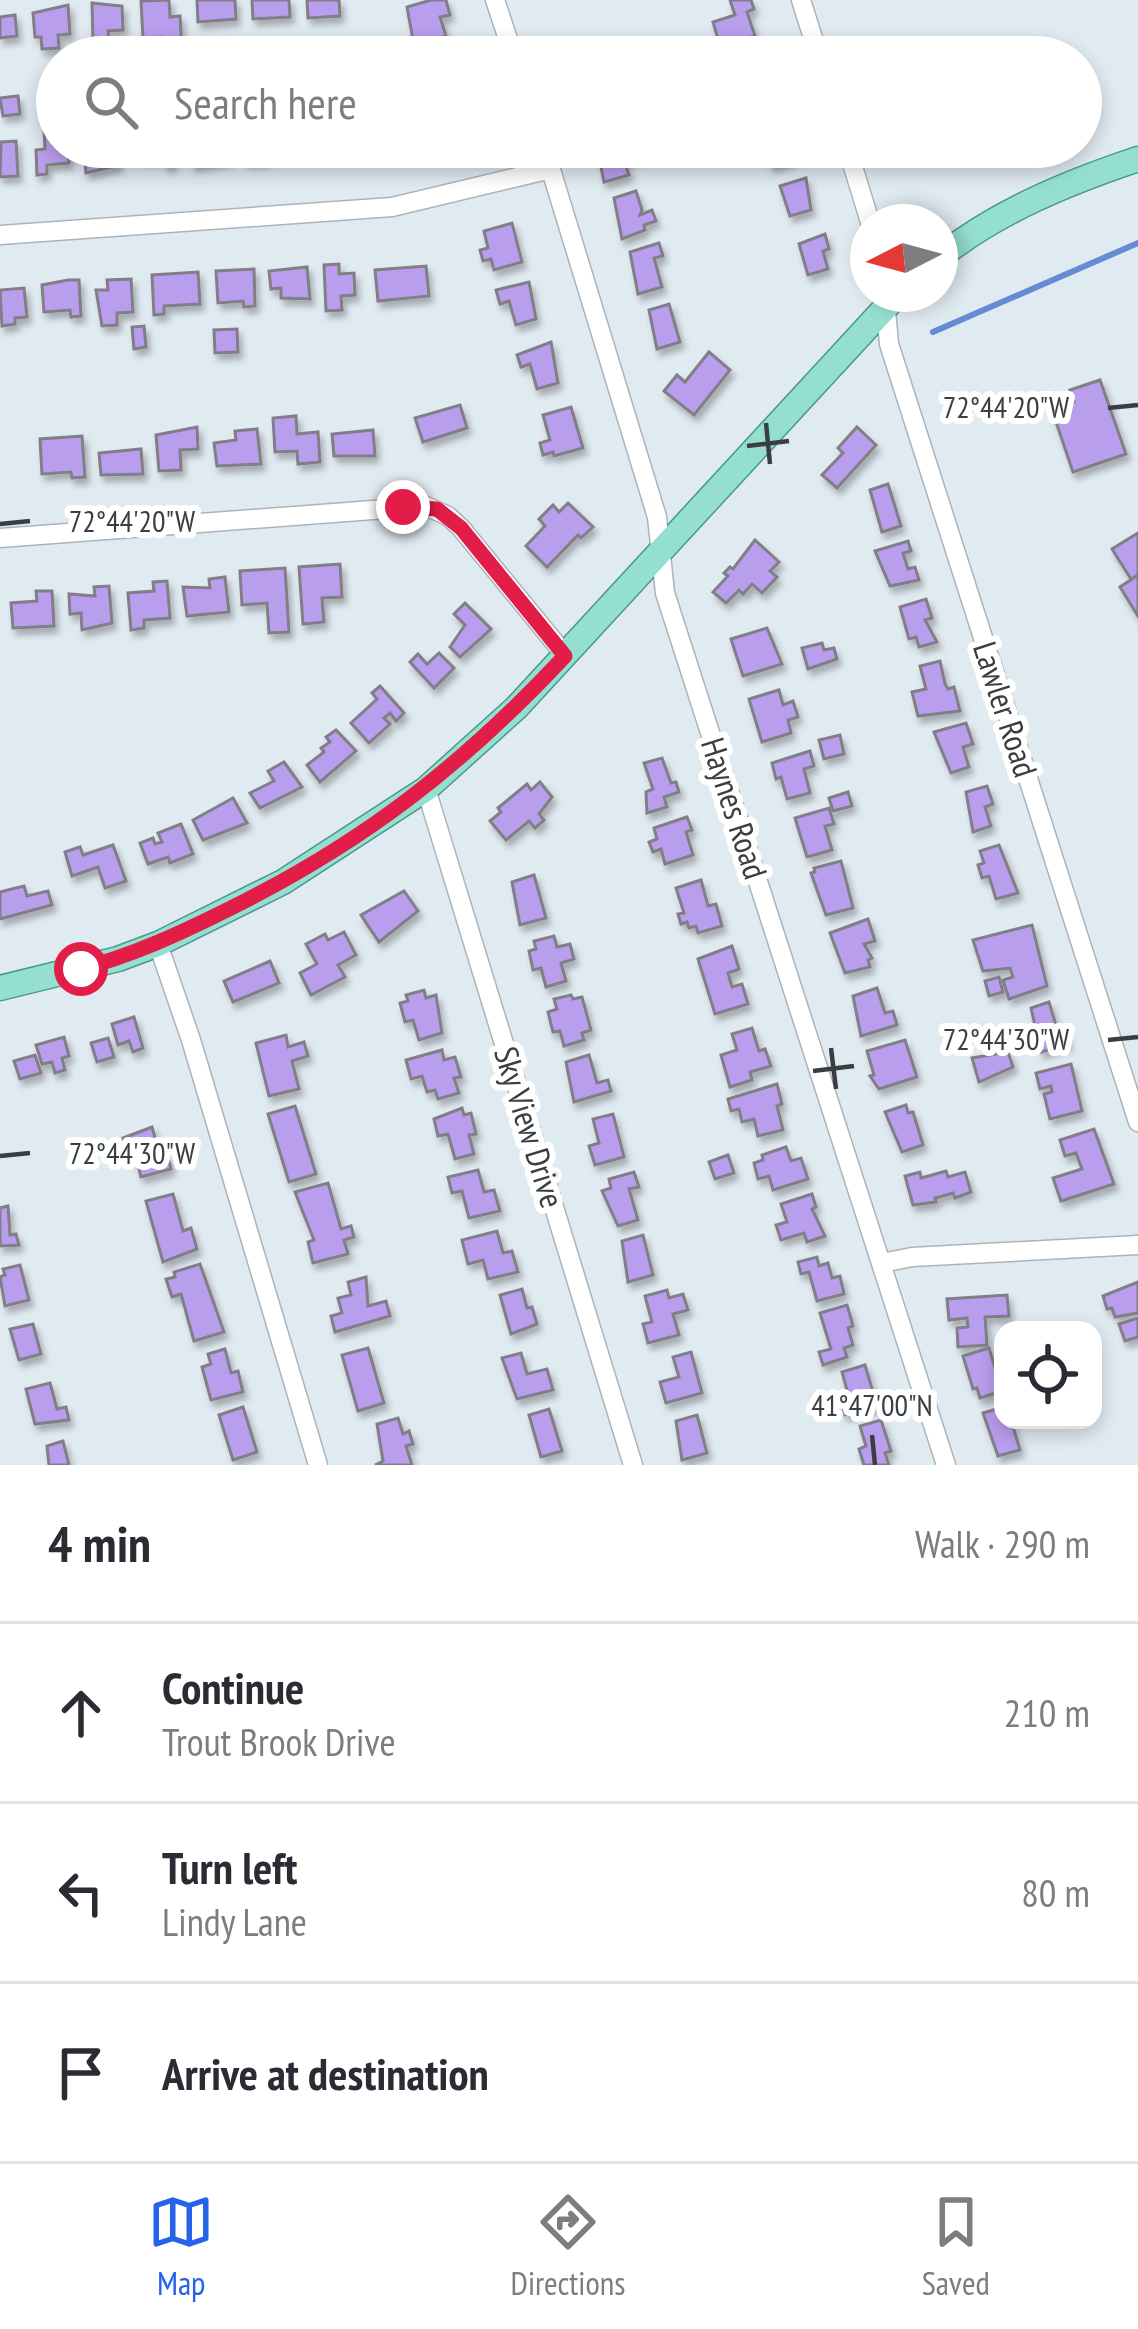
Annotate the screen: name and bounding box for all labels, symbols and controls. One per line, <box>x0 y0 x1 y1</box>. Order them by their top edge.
search box <box>36 36 1102 168</box>
icon: search <box>78 69 144 135</box>
text: Search here <box>174 73 357 131</box>
north arrow <box>850 204 958 312</box>
text: 72°44'20"W <box>943 387 1069 426</box>
route end <box>376 480 430 534</box>
text: 72°44'20"W <box>69 501 195 540</box>
street label: Lawler Road <box>964 636 1048 782</box>
street label: Haynes Road <box>692 732 778 884</box>
route start <box>54 942 108 996</box>
text: 72°44'30"W <box>943 1019 1069 1058</box>
street label: Sky View Drive <box>485 1041 575 1213</box>
text: 72°44'30"W <box>69 1133 195 1172</box>
map controls <box>994 1321 1102 1429</box>
button: locate <box>994 1321 1102 1429</box>
text: 41°47'00"N <box>811 1385 933 1424</box>
text: 4 min <box>48 1510 151 1576</box>
text: Walk · 290 m <box>915 1518 1090 1569</box>
text: Continue <box>162 1658 304 1716</box>
icon: ahead <box>48 1680 114 1746</box>
text: 210 m <box>1004 1687 1090 1738</box>
text: Trout Brook Drive <box>162 1716 396 1767</box>
text: Turn left <box>162 1838 297 1896</box>
icon: left <box>48 1860 114 1926</box>
text: 80 m <box>1021 1867 1090 1918</box>
text: Lindy Lane <box>162 1896 307 1947</box>
icon: arrive <box>48 2040 114 2106</box>
text: Arrive at destination <box>162 2044 489 2102</box>
tab: Map <box>148 2189 214 2304</box>
tab: Directions <box>511 2189 625 2304</box>
tab: Saved <box>922 2189 990 2304</box>

